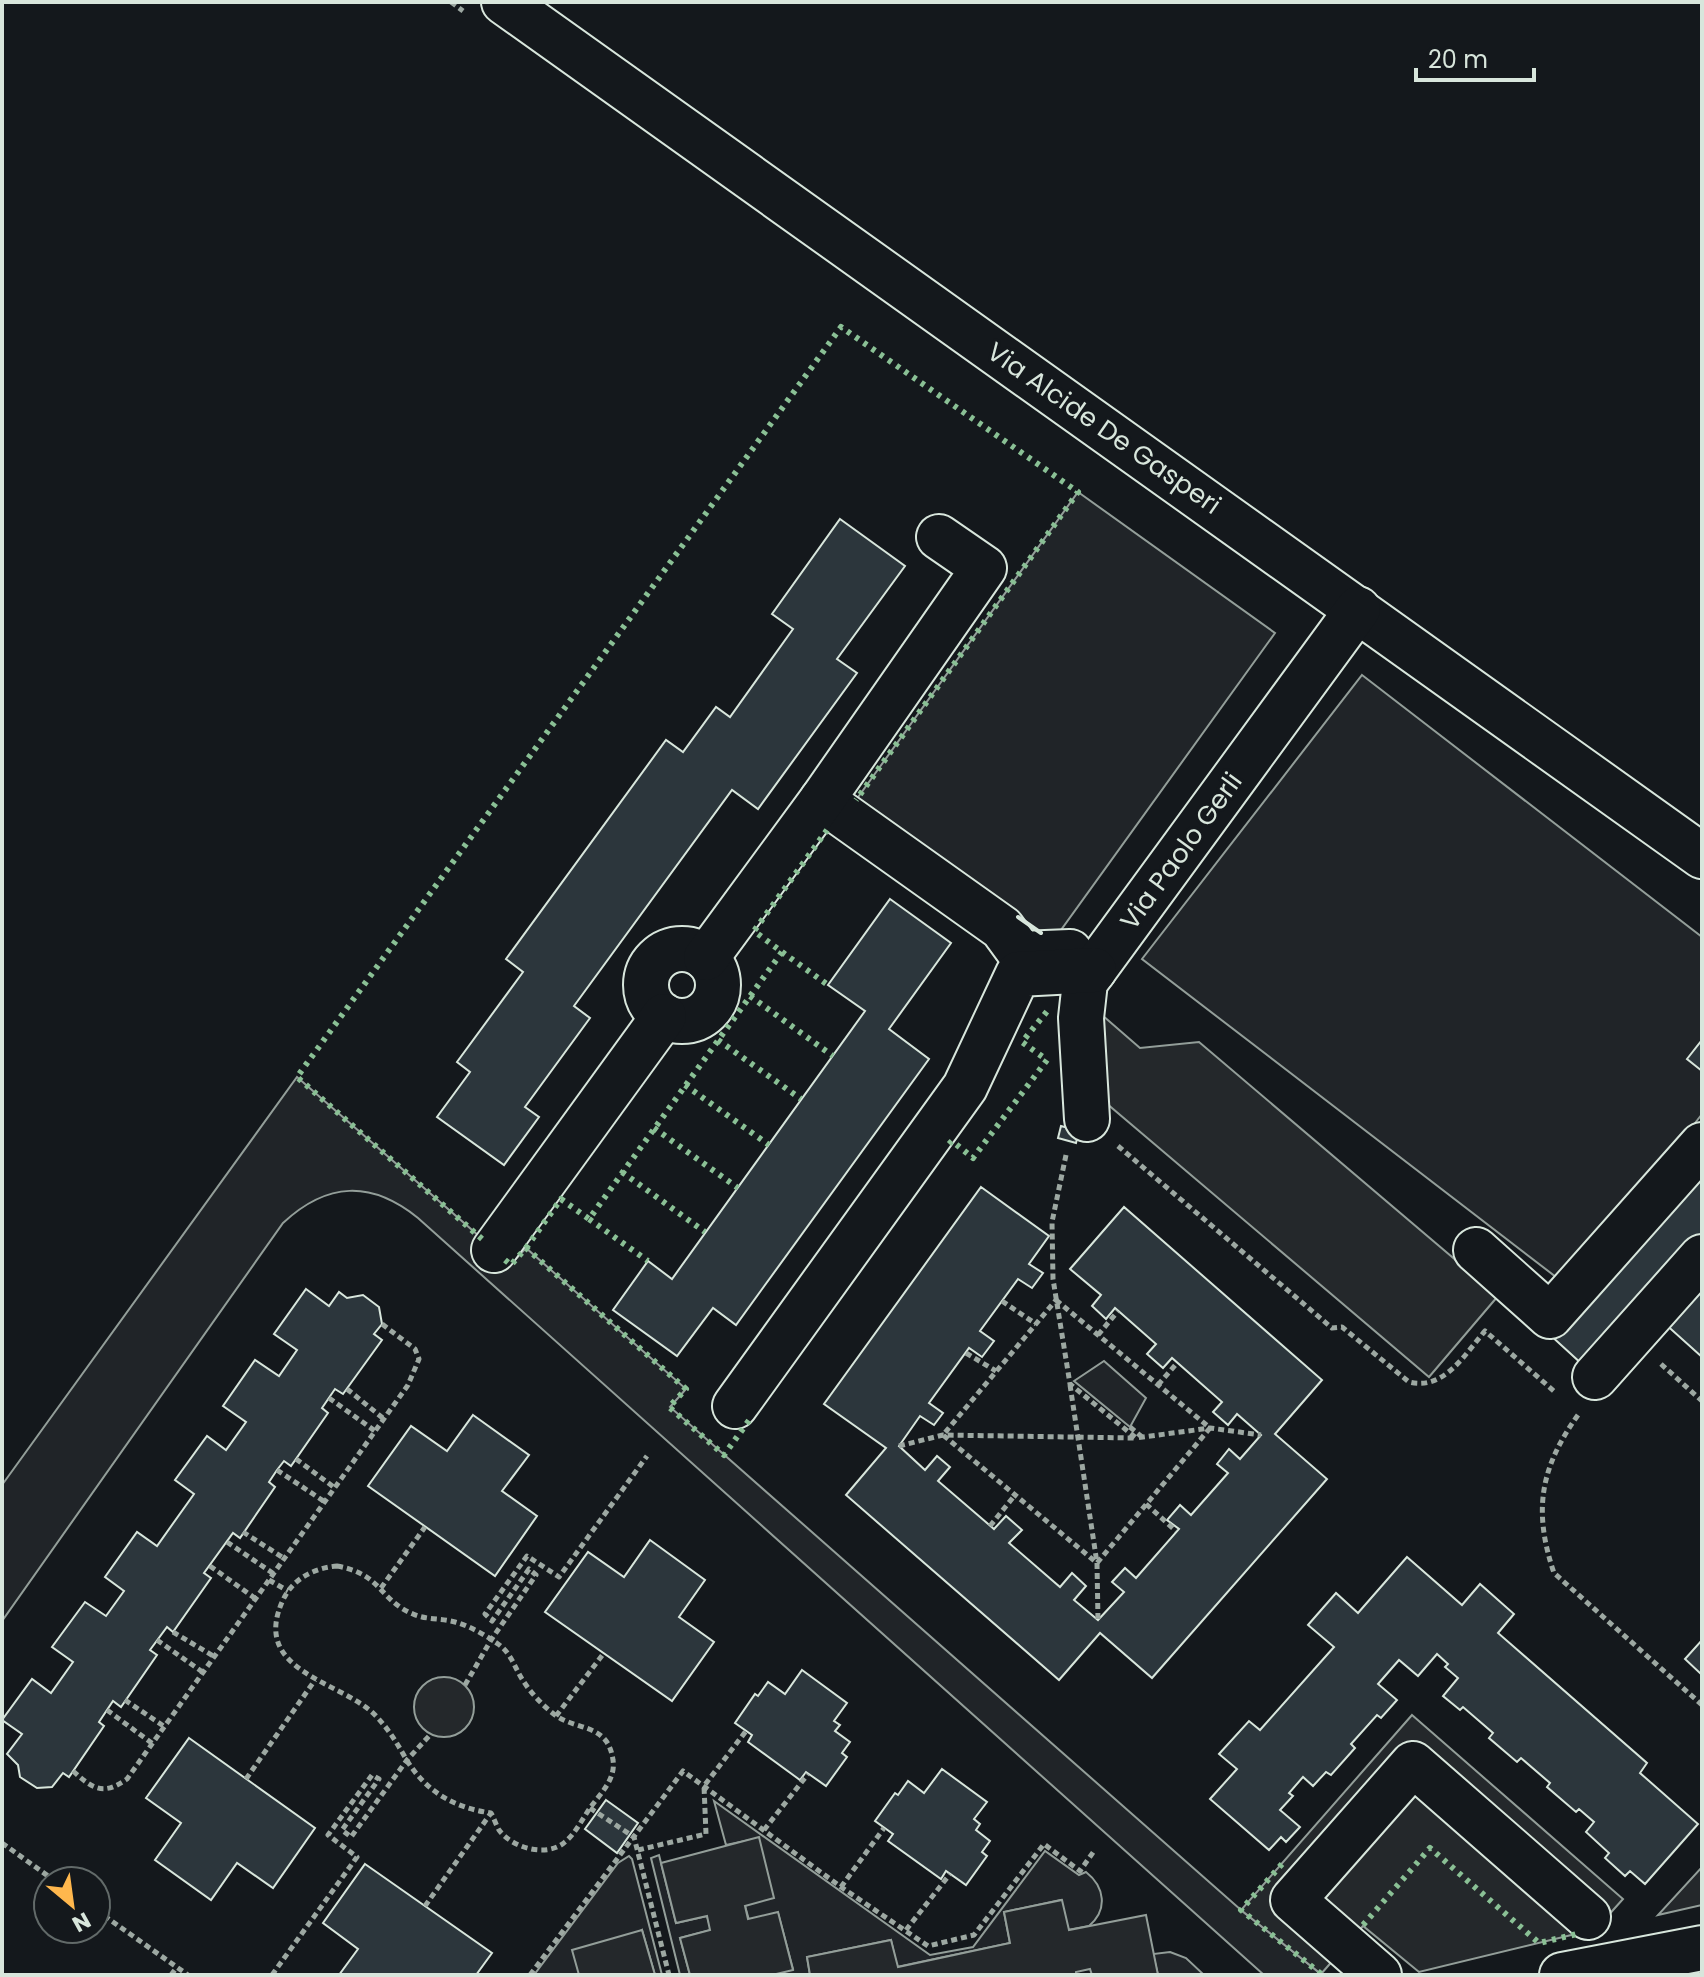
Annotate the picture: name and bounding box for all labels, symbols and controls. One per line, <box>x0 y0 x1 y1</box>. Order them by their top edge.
scale bar <box>1416 32 1534 82</box>
text: 20 m <box>1428 43 1488 76</box>
street label: Via Alcide De Gasperi <box>980 334 1228 522</box>
street label: Via Paolo Gerli <box>1112 765 1250 937</box>
north arrow <box>32 1865 112 1945</box>
text: N <box>67 1904 96 1940</box>

